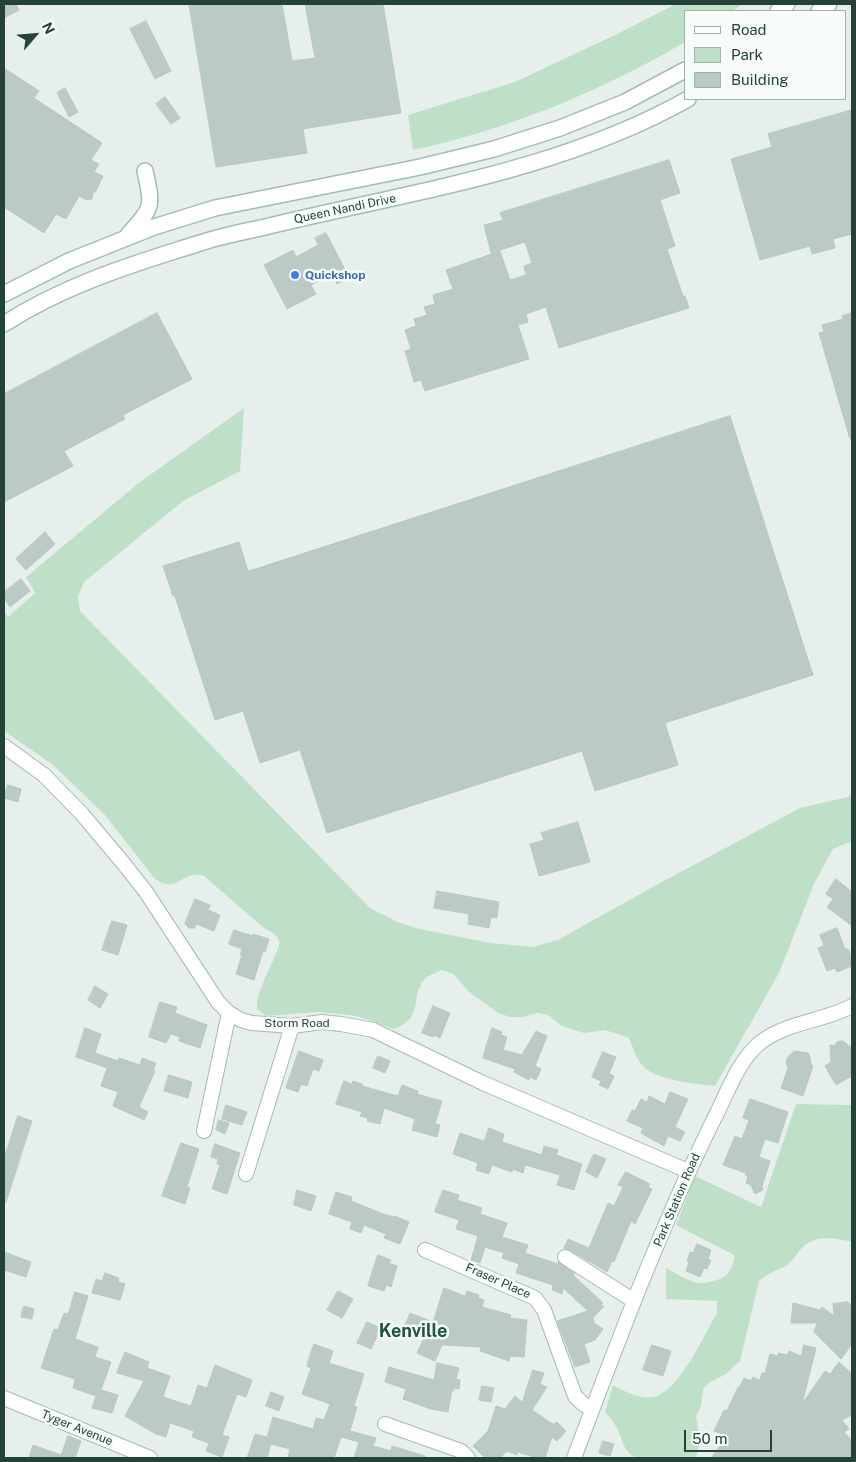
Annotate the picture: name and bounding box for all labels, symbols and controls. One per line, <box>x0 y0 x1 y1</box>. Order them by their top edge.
north arrow <box>10 10 60 60</box>
legend <box>684 10 846 100</box>
text: N <box>39 20 58 37</box>
text: Road <box>731 21 767 38</box>
text: Park <box>731 46 763 63</box>
text: Building <box>731 71 789 88</box>
street label: Queen Nandi Drive <box>293 191 397 227</box>
place label: Quickshop <box>305 268 366 282</box>
marker: Quickshop <box>289 269 301 281</box>
street label: Storm Road <box>264 1016 330 1030</box>
street label: Park Station Road <box>651 1151 703 1249</box>
street label: Fraser Place <box>463 1260 533 1302</box>
district label: Kenville <box>379 1320 447 1342</box>
street label: Tyger Avenue <box>39 1407 115 1449</box>
scale bar <box>686 1420 774 1452</box>
text: 50 m <box>692 1430 727 1447</box>

